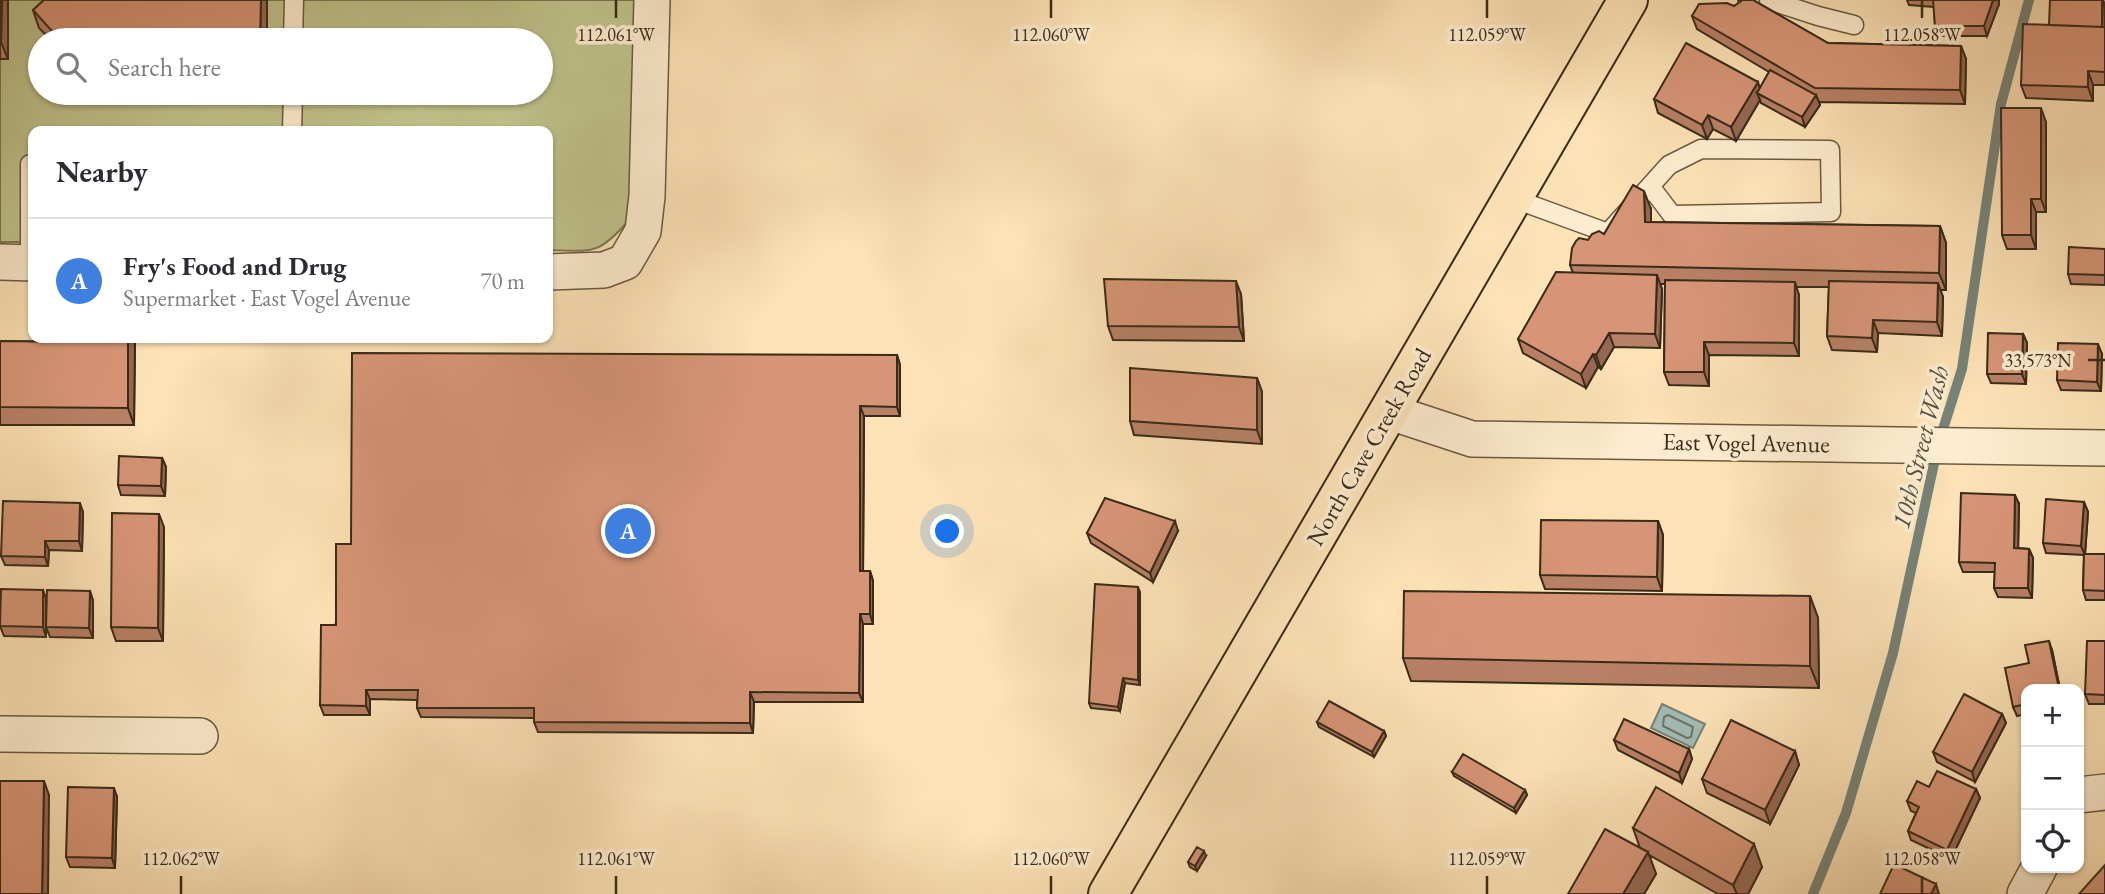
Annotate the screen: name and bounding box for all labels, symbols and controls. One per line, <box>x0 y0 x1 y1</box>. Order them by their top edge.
text: 112.061°W <box>577 23 655 46</box>
text: 112.060°W <box>1012 23 1090 46</box>
text: 112.059°W <box>1448 23 1526 46</box>
text: 112.058°W <box>1883 23 1961 46</box>
search box <box>28 28 553 105</box>
icon: search <box>52 48 90 86</box>
text: Search here <box>108 50 221 84</box>
text: Nearby <box>56 152 148 191</box>
text: Fry's Food and Drug <box>123 249 347 283</box>
text: A <box>71 266 87 296</box>
text: 70 m <box>480 266 525 296</box>
text: Supermarket · East Vogel Avenue <box>123 283 410 313</box>
street label: North Cave Creek Road <box>1299 341 1438 551</box>
text: 33.573°N <box>2005 349 2072 372</box>
water label: 10th Street Wash <box>1883 362 1957 532</box>
street label: East Vogel Avenue <box>1662 426 1830 459</box>
pin: A <box>605 505 651 557</box>
your location <box>930 514 964 548</box>
map controls <box>2021 684 2084 873</box>
button: + <box>2021 684 2084 747</box>
button: − <box>2021 747 2084 810</box>
button: locate <box>2021 810 2084 873</box>
text: 112.062°W <box>142 847 220 870</box>
text: 112.061°W <box>577 847 655 870</box>
text: 112.060°W <box>1012 847 1090 870</box>
text: 112.059°W <box>1448 847 1526 870</box>
text: 112.058°W <box>1883 847 1961 870</box>

